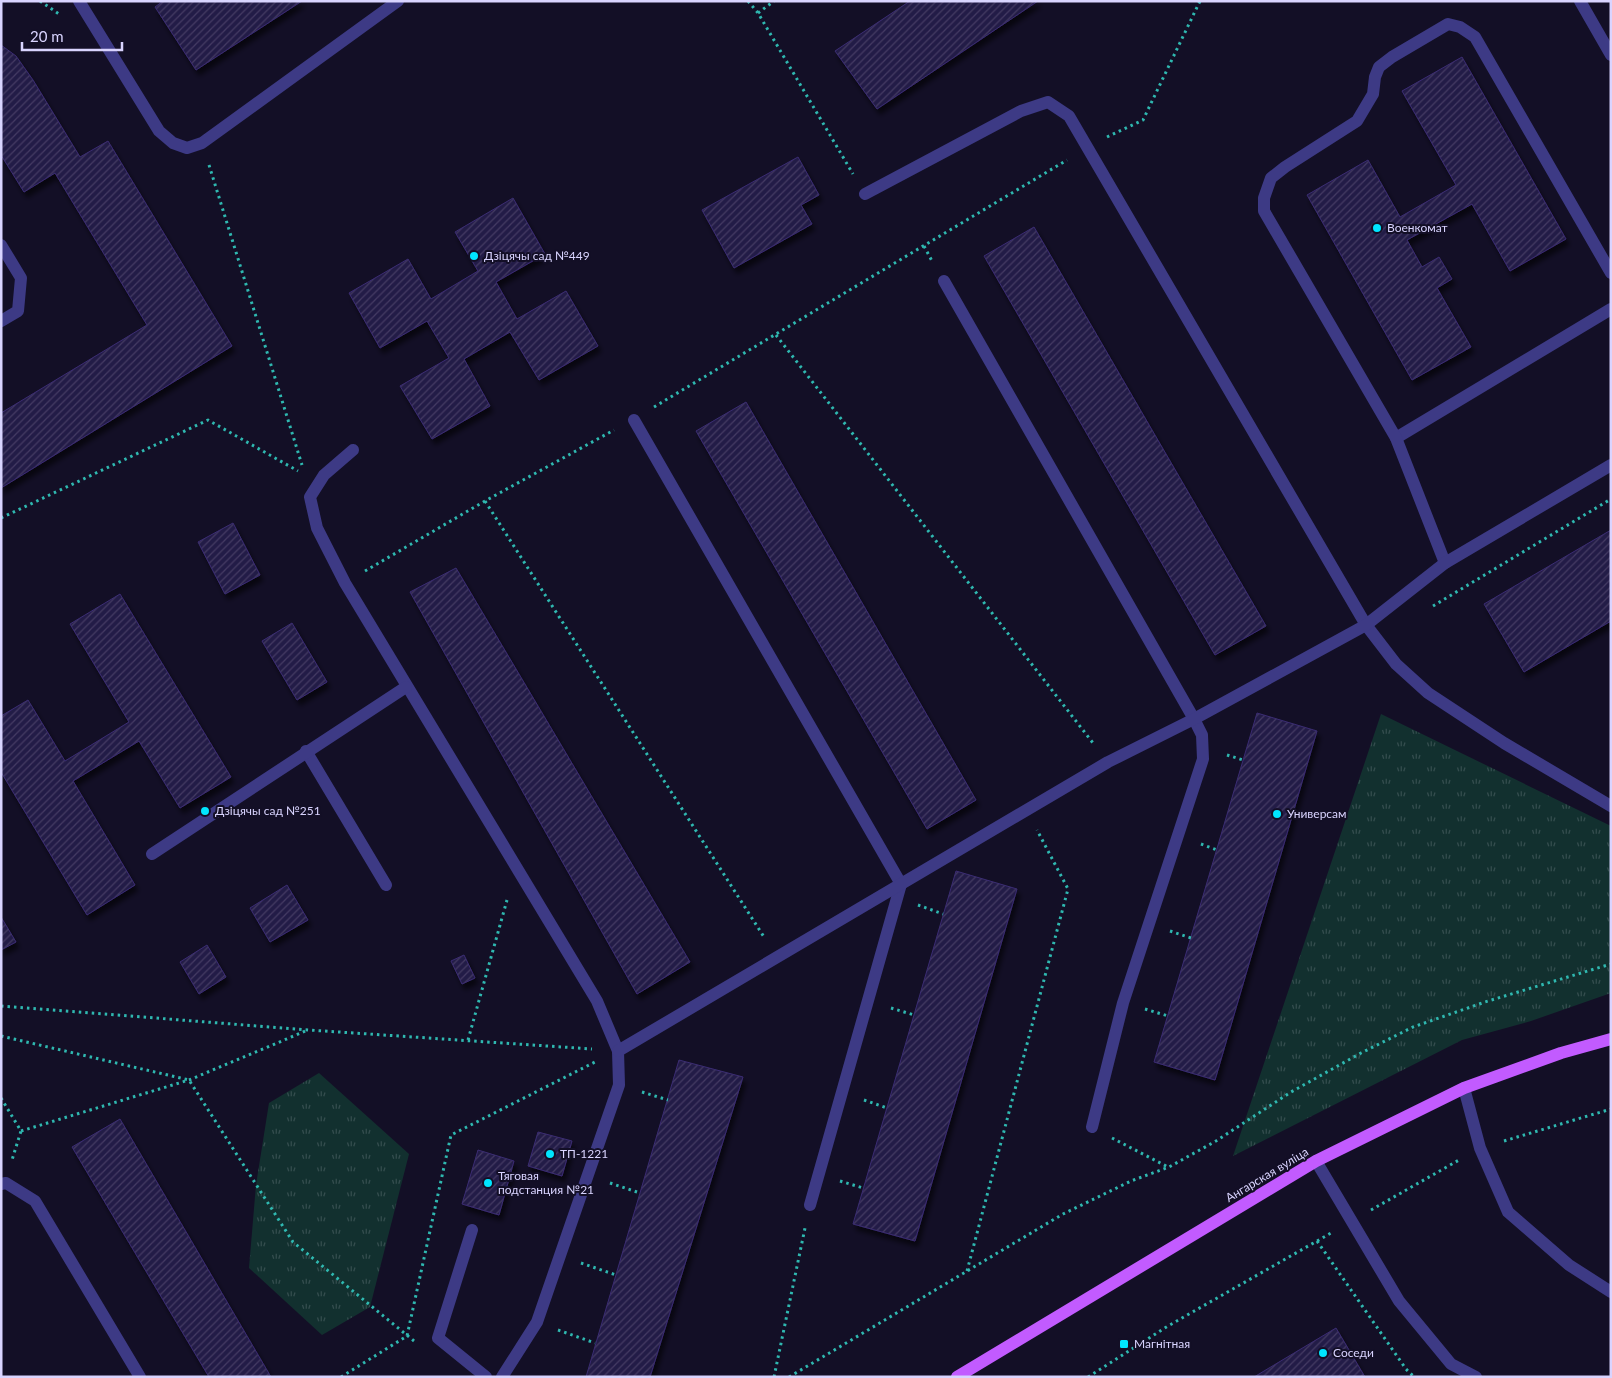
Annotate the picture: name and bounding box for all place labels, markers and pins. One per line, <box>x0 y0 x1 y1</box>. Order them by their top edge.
place label: Военкомат <box>1387 220 1448 235</box>
marker: Военкомат <box>1371 222 1383 234</box>
place label: Дзіцячы сад №449 <box>484 248 590 263</box>
marker: Дзіцячы сад №449 <box>468 250 480 262</box>
place label: Дзіцячы сад №251 <box>215 803 321 818</box>
marker: Дзіцячы сад №251 <box>199 805 211 817</box>
place label: Универсам <box>1287 806 1347 821</box>
marker: Универсам <box>1271 808 1283 820</box>
place label: ТП-1221 <box>560 1146 608 1161</box>
marker: ТП-1221 <box>544 1148 556 1160</box>
place label: Тяговая подстанция №21 <box>498 1168 594 1197</box>
marker: Тяговая подстанция №21 <box>482 1177 494 1189</box>
place label: Магнітная <box>1134 1336 1190 1351</box>
marker: Магнітная <box>1118 1338 1130 1350</box>
place label: Соседи <box>1333 1345 1374 1360</box>
marker: Соседи <box>1317 1347 1329 1359</box>

